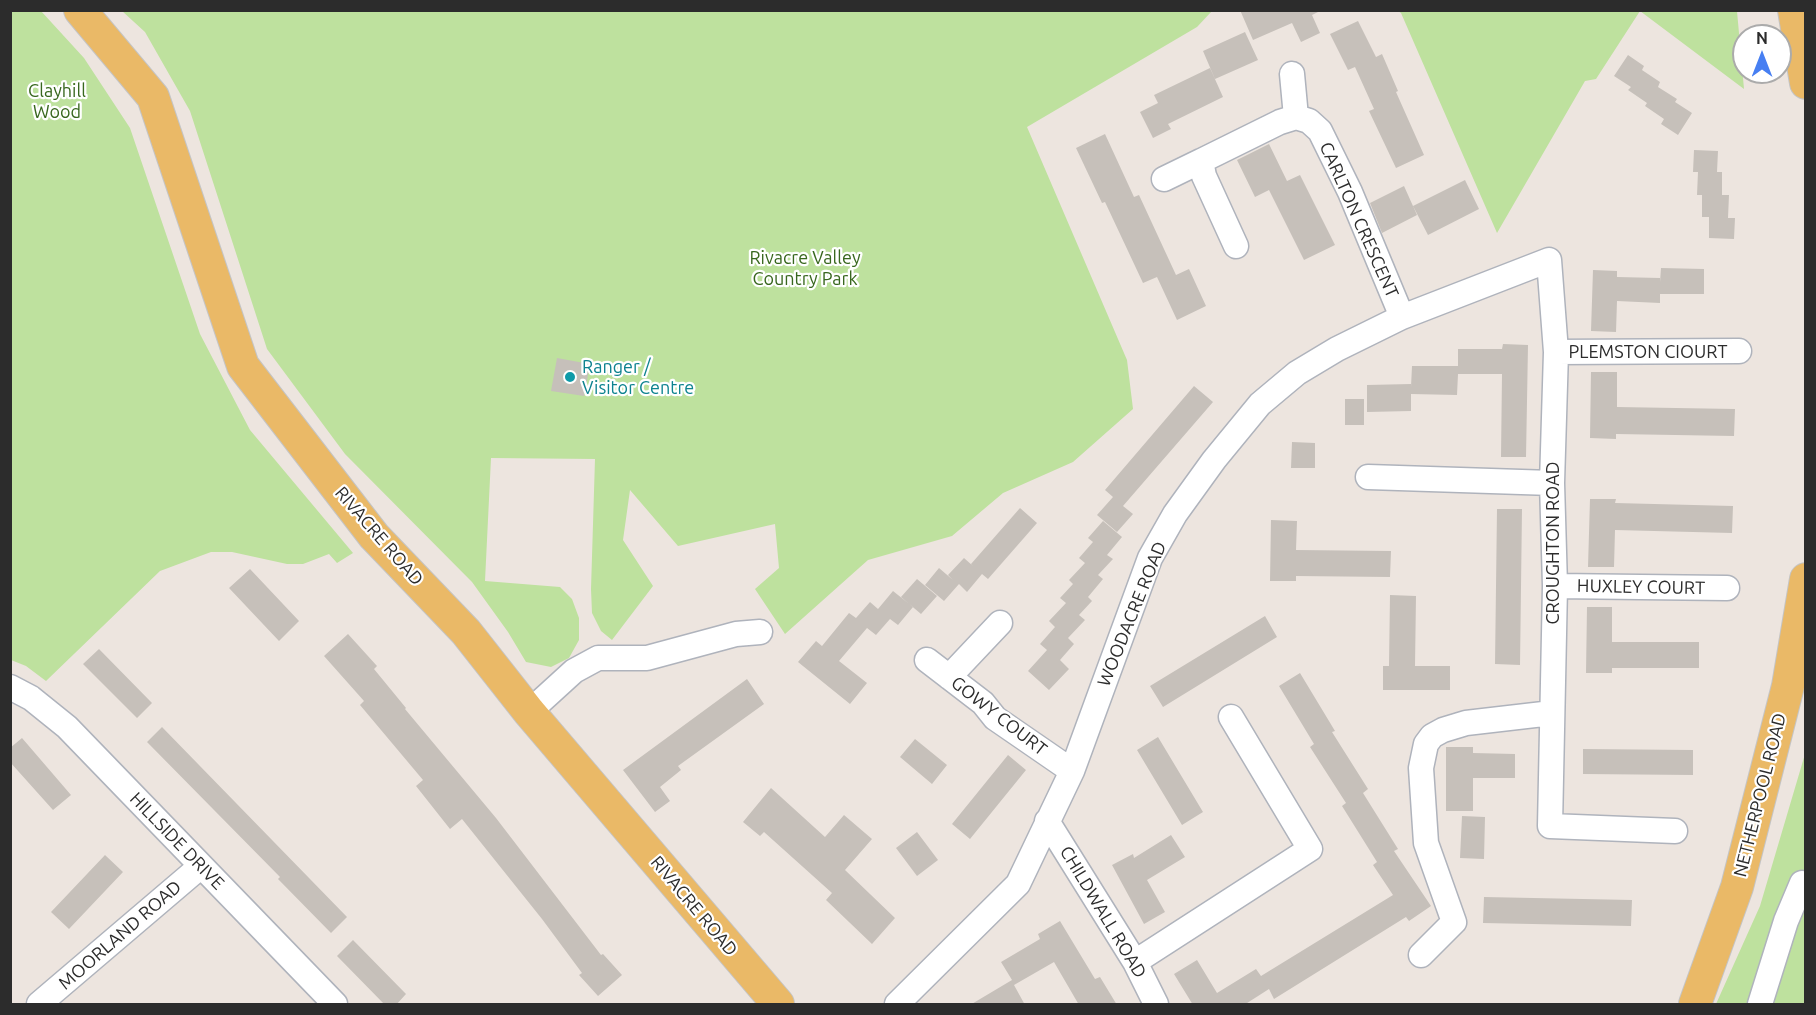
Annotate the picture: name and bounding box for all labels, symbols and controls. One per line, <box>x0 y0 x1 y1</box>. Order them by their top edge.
north arrow <box>1732 24 1792 84</box>
text: N <box>1756 29 1768 47</box>
park label: Clayhill Wood <box>28 80 86 122</box>
street label: CARLTON CRESCENT <box>1315 139 1403 301</box>
park label: Rivacre Valley Country Park <box>749 247 861 290</box>
street label: PLEMSTON CIOURT <box>1569 341 1727 363</box>
place label: Ranger / Visitor Centre <box>582 356 694 398</box>
marker: Ranger / Visitor Centre <box>563 370 577 384</box>
street label: CROUGHTON ROAD <box>1542 461 1564 625</box>
street label: RIVACRE ROAD <box>330 482 428 590</box>
street label: WOODACRE ROAD <box>1093 538 1171 690</box>
street label: HUXLEY COURT <box>1577 575 1705 599</box>
street label: GOWY COURT <box>947 672 1051 760</box>
street label: NETHERPOOL ROAD <box>1729 711 1791 879</box>
street label: HILLSIDE DRIVE <box>125 788 229 894</box>
street label: CHILDWALL ROAD <box>1055 842 1151 982</box>
street label: RIVACRE ROAD <box>646 852 742 960</box>
street label: MOORLAND ROAD <box>54 876 186 994</box>

